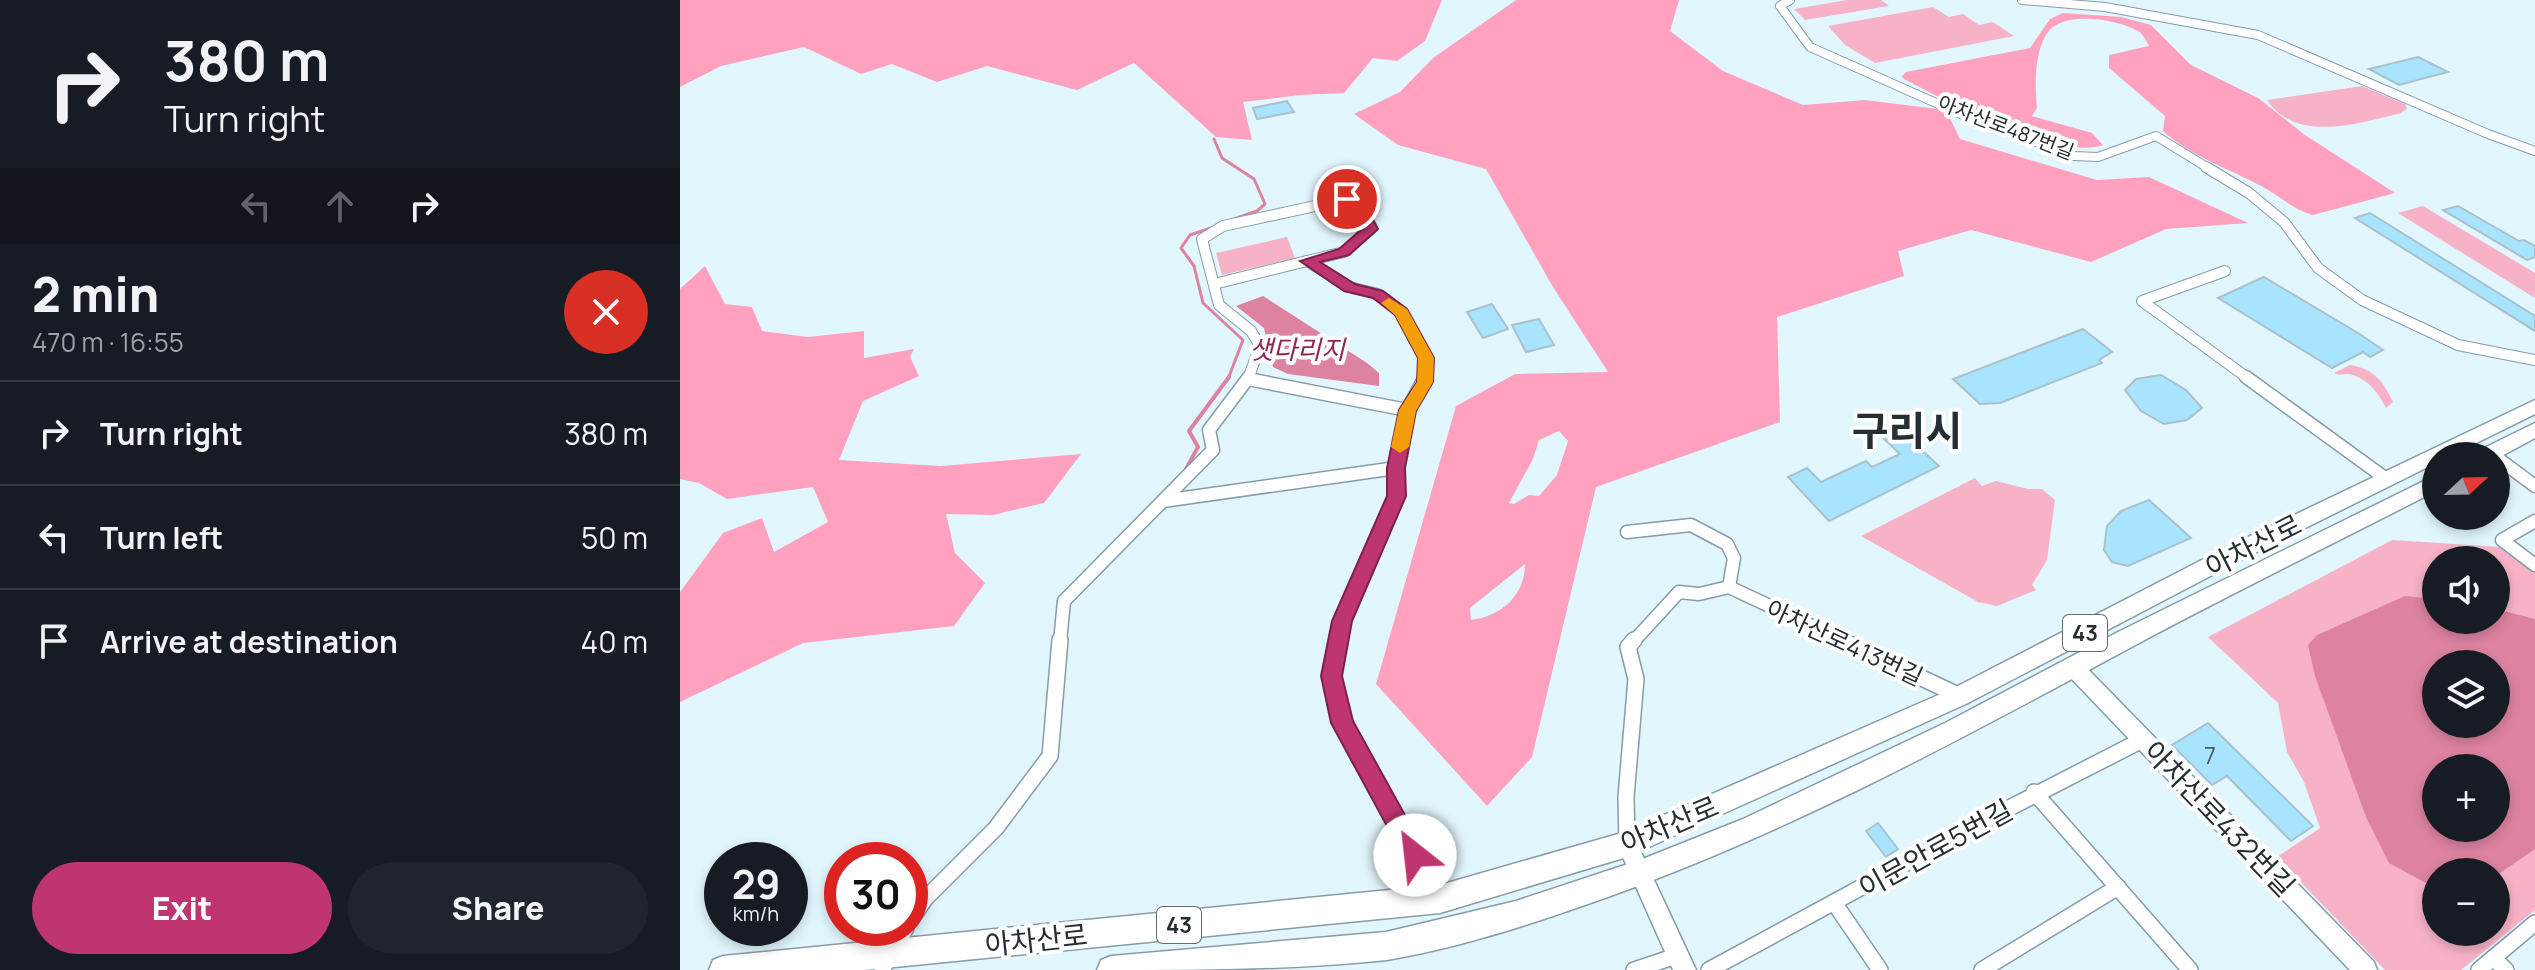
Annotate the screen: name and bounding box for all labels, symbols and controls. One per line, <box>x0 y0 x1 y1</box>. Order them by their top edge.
text: 380 m <box>164 21 329 98</box>
icon: right <box>32 32 136 136</box>
street label: 아차산로487번길 <box>1934 89 2078 165</box>
text: Turn right <box>164 94 325 143</box>
pin <box>1313 165 1381 233</box>
icon: arrive <box>1325 177 1369 221</box>
icon: left <box>234 184 278 228</box>
icon: ahead <box>318 184 362 228</box>
icon: right <box>402 184 446 228</box>
text: 2 min <box>32 261 159 326</box>
button: close <box>564 270 648 354</box>
text: 470 m · 16:55 <box>32 324 184 360</box>
water label: 샛다리지 <box>1249 331 1347 367</box>
district label: 구리시 <box>1852 402 1962 457</box>
icon: right <box>32 411 76 455</box>
text: Turn right <box>100 413 243 454</box>
text: 380 m <box>564 413 648 454</box>
north arrow <box>2422 442 2510 530</box>
map controls <box>2422 442 2510 946</box>
street label: 아차산로 <box>2198 505 2308 585</box>
icon: left <box>32 515 76 559</box>
text: Turn left <box>100 517 223 558</box>
text: 50 m <box>581 517 648 558</box>
button: sound <box>2422 546 2510 634</box>
street label: 아차산로413번길 <box>1761 591 1929 693</box>
road number: 43 <box>2063 615 2107 651</box>
icon: arrive <box>32 619 76 663</box>
text: Arrive at destination <box>100 621 398 662</box>
text: 40 m <box>581 621 648 662</box>
button: layers <box>2422 650 2510 738</box>
street label: 아차산로432번길 <box>2136 732 2304 904</box>
house number: 7 <box>2204 738 2216 771</box>
button: + <box>2422 754 2510 842</box>
street label: 아차산로 <box>1614 786 1724 862</box>
street label: 이문안로5번길 <box>1851 790 2019 906</box>
position arrow <box>1373 813 1457 897</box>
speed limit sign: 30 <box>824 842 928 946</box>
text: 29 <box>732 856 780 911</box>
button: − <box>2422 858 2510 946</box>
button: Exit <box>32 862 332 954</box>
button: Share <box>348 862 648 954</box>
text: km/h <box>733 900 779 927</box>
road number: 43 <box>1157 907 1201 943</box>
street label: 아차산로 <box>983 915 1089 963</box>

